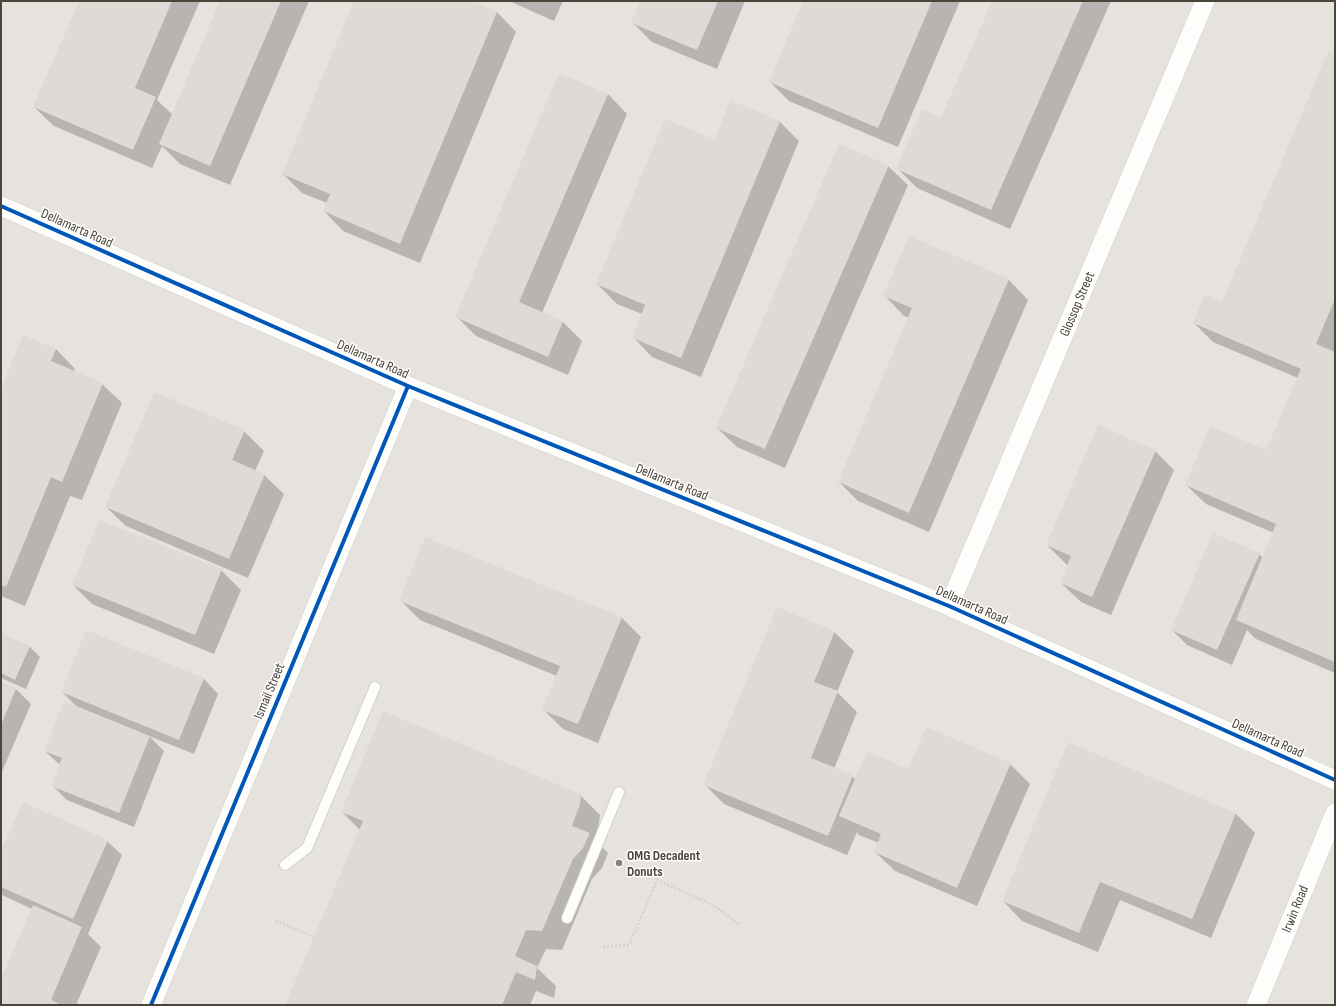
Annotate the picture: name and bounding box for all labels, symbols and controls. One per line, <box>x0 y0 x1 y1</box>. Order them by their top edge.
street label: Dellamarta Road <box>38 205 116 251</box>
street label: Glossop Street <box>1056 269 1098 339</box>
street label: Dellamarta Road <box>334 336 412 382</box>
street label: Dellamarta Road <box>633 460 711 504</box>
street label: Dellamarta Road <box>933 582 1011 628</box>
street label: Ismail Street <box>250 660 288 722</box>
street label: Dellamarta Road <box>1229 715 1307 761</box>
place label: OMG Decadent Donuts <box>627 847 701 880</box>
marker: OMG Decadent Donuts <box>614 858 624 868</box>
street label: Irwin Road <box>1278 883 1312 935</box>

